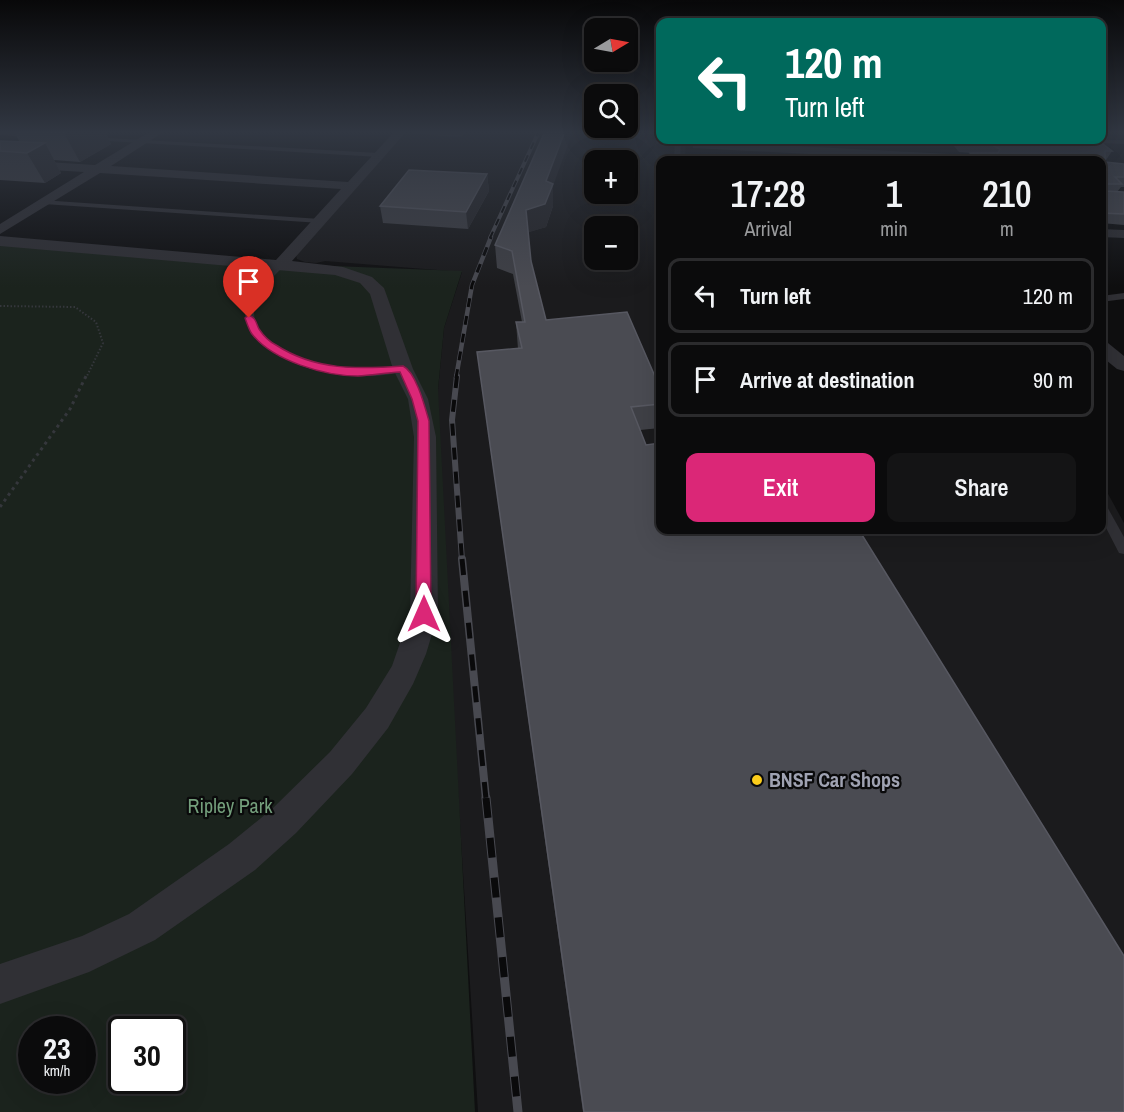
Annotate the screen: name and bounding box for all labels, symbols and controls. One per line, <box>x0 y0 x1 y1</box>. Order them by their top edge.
north arrow <box>584 18 638 72</box>
map controls <box>584 18 638 270</box>
text: 120 m <box>785 35 883 91</box>
icon: left <box>686 42 764 120</box>
button: search <box>584 84 638 138</box>
text: Turn left <box>785 89 864 125</box>
button: + <box>584 150 638 204</box>
text: 17:28 <box>731 170 806 218</box>
text: 1 <box>886 170 902 218</box>
text: 210 <box>982 170 1031 218</box>
text: Arrival <box>744 215 792 242</box>
text: min <box>880 215 908 242</box>
text: m <box>1000 215 1014 242</box>
button: − <box>584 216 638 270</box>
pin <box>223 256 274 318</box>
icon: arrive <box>232 265 265 298</box>
icon: left <box>689 279 722 312</box>
text: Turn left <box>740 281 811 311</box>
text: 120 m <box>1023 281 1073 311</box>
icon: arrive <box>689 363 722 396</box>
text: Arrive at destination <box>740 365 914 395</box>
text: 90 m <box>1033 365 1073 395</box>
button: Exit <box>686 453 875 522</box>
button: Share <box>887 453 1076 522</box>
position arrow <box>392 582 456 646</box>
place label: BNSF Car Shops <box>769 766 900 793</box>
marker: BNSF Car Shops <box>750 773 764 787</box>
park label: Ripley Park <box>188 792 273 819</box>
speed limit sign: 30 <box>108 1016 186 1094</box>
text: 23 <box>43 1028 71 1068</box>
text: km/h <box>44 1060 70 1081</box>

